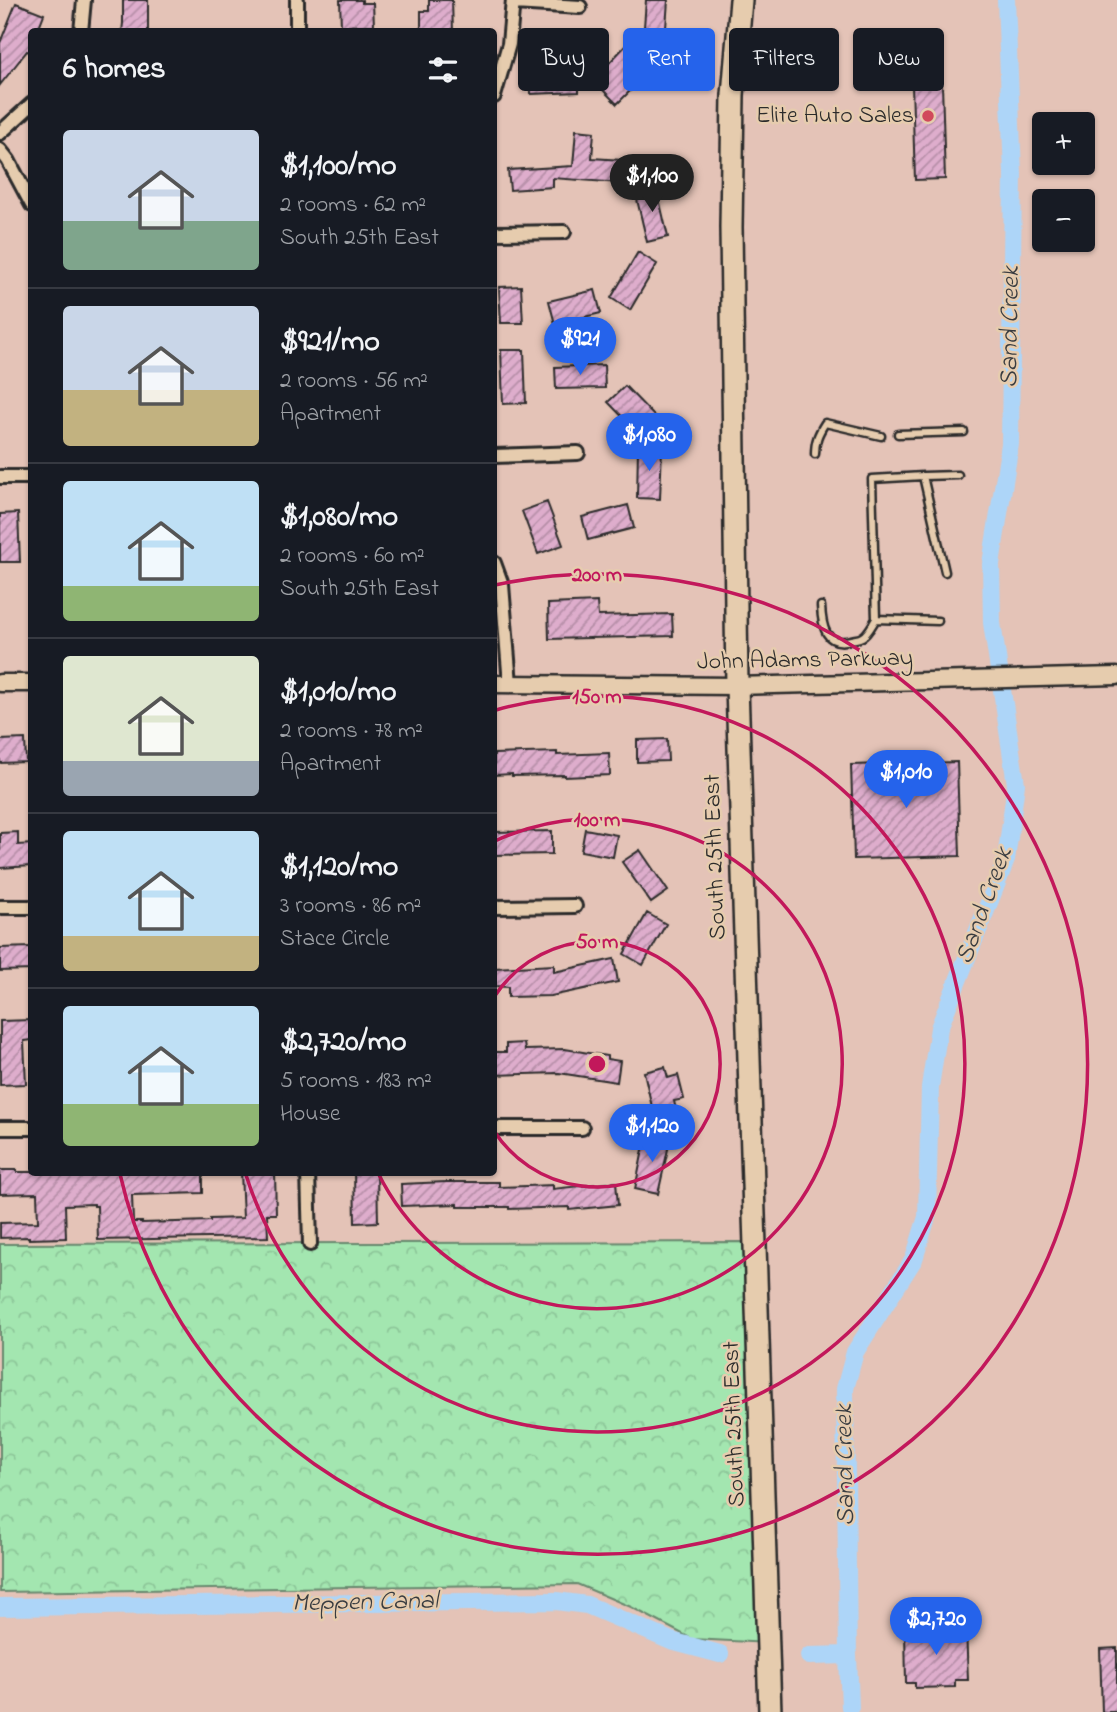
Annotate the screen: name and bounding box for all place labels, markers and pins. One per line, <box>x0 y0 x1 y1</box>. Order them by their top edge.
place label: Elite Auto Sales <box>756 99 914 134</box>
marker: Elite Auto Sales <box>920 108 936 124</box>
pin: $1,100 <box>595 154 709 214</box>
pin: $921 <box>539 318 621 377</box>
pin: $1,080 <box>592 414 706 473</box>
pin: $1,010 <box>849 750 963 810</box>
centre of rings <box>585 1052 609 1076</box>
pin: $1,120 <box>595 1104 709 1164</box>
pin: $2,720 <box>879 1598 993 1657</box>

